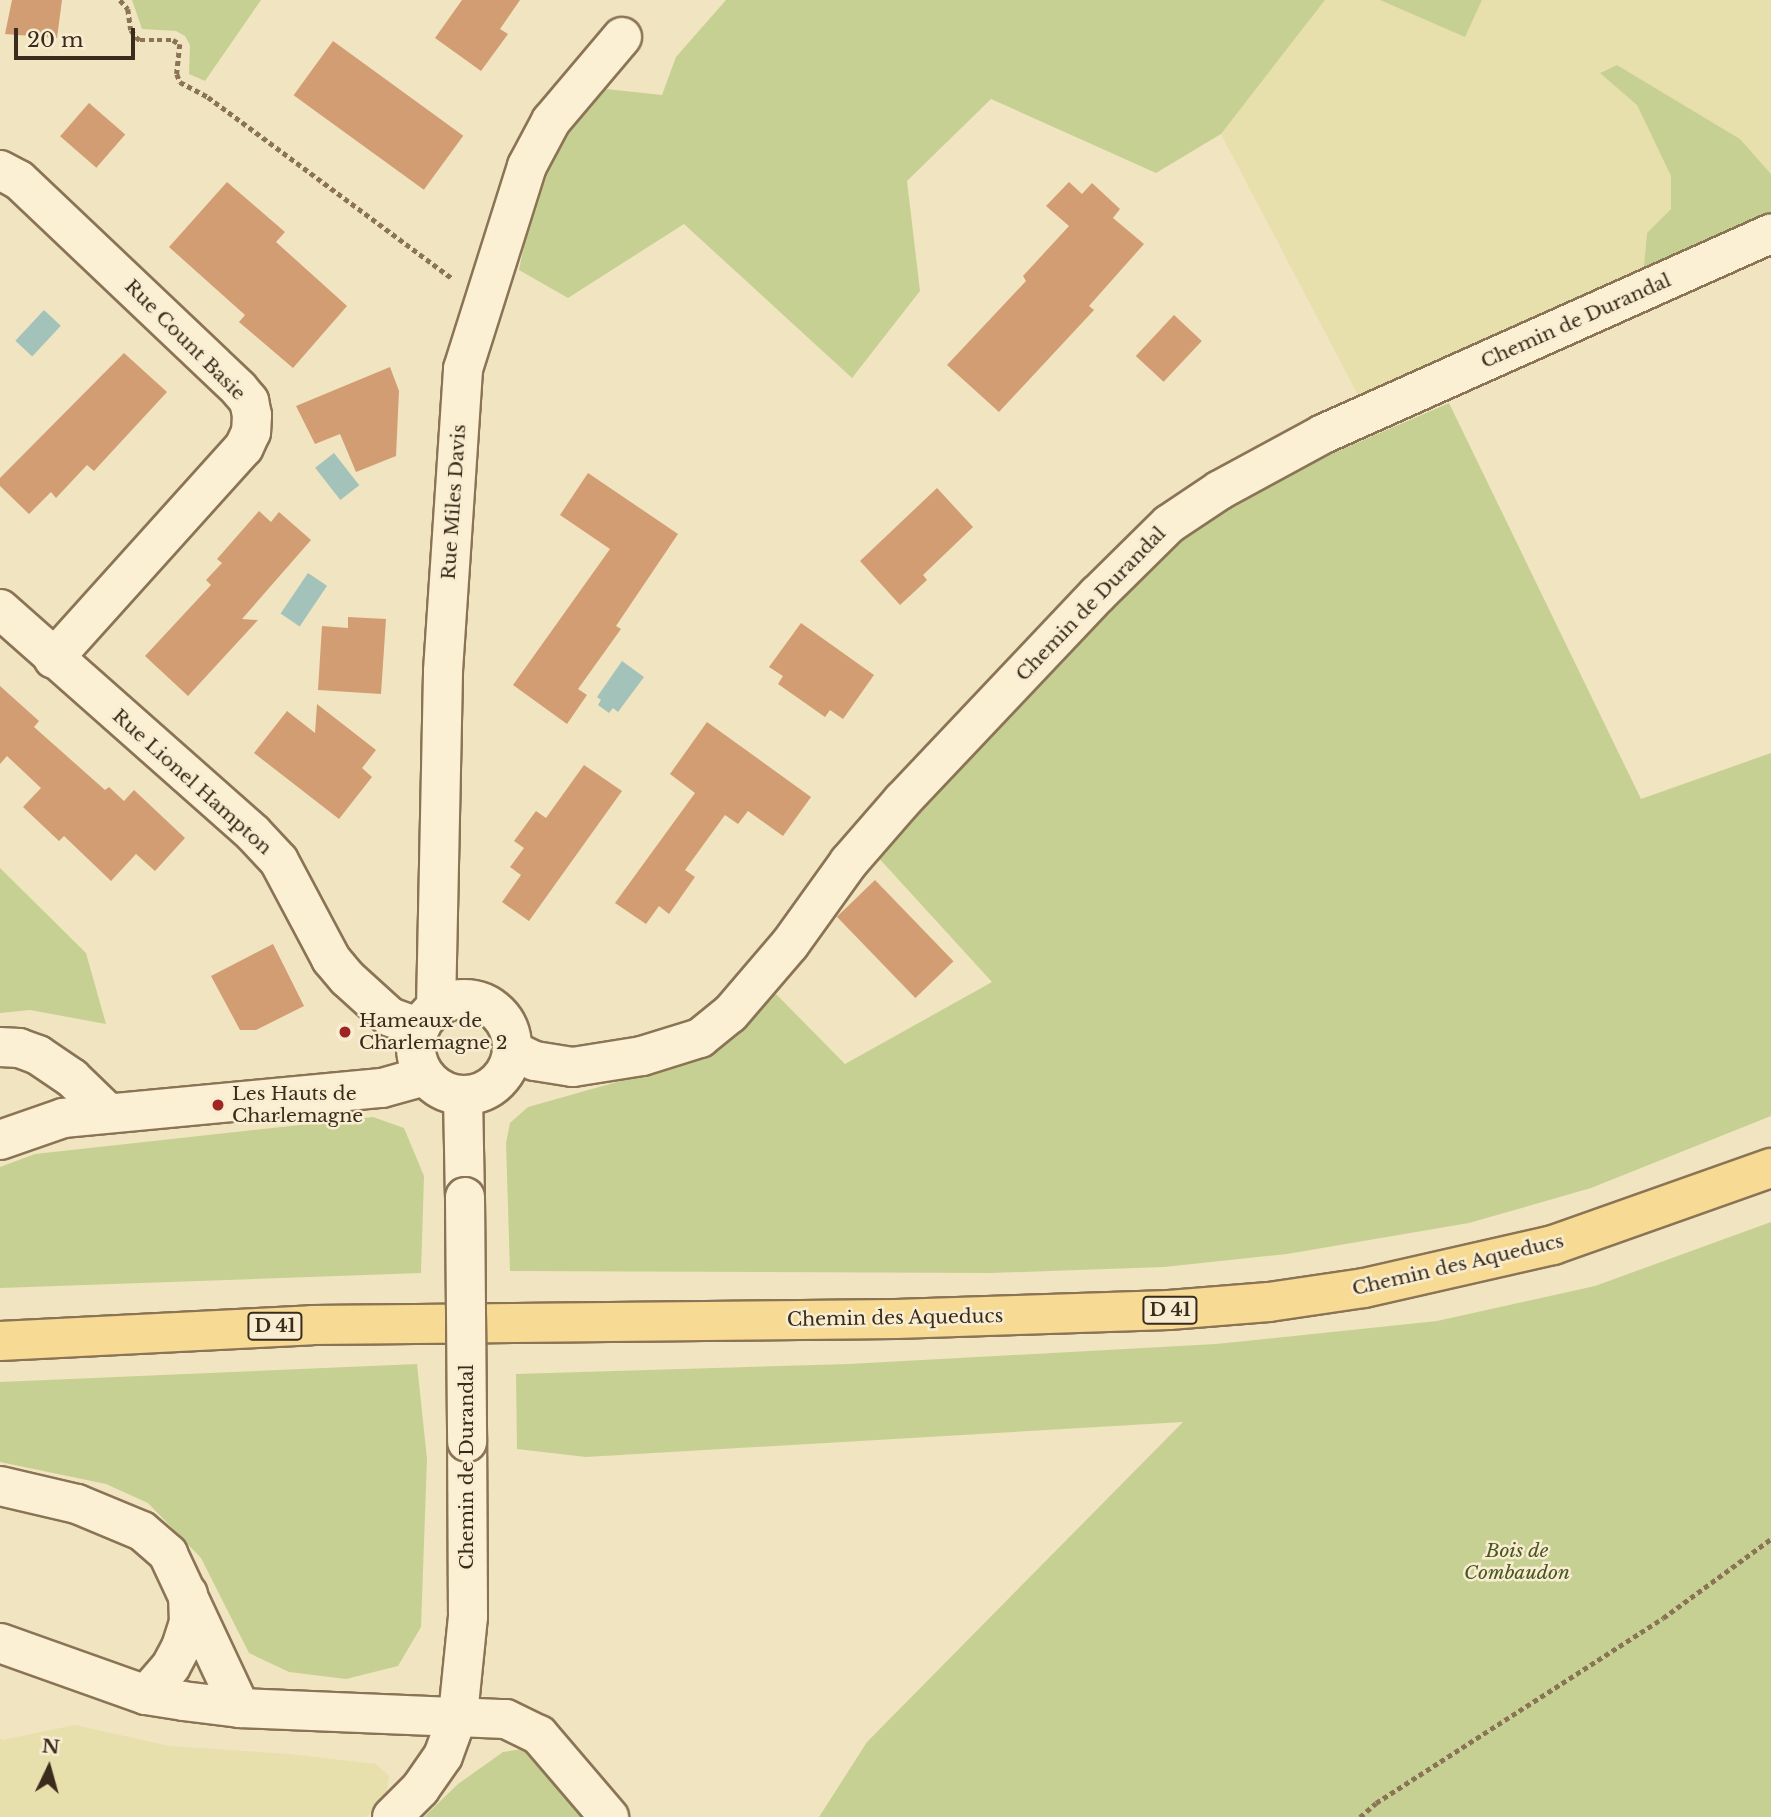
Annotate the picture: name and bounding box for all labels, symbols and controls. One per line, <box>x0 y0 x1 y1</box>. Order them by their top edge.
scale bar <box>18 14 138 58</box>
text: 20 m <box>27 27 84 53</box>
street label: Chemin de Durandal <box>1477 269 1675 373</box>
street label: Rue Count Basie <box>120 275 250 405</box>
street label: Rue Miles Davis <box>437 423 471 581</box>
street label: Chemin de Durandal <box>1011 522 1171 686</box>
street label: Rue Lionel Hampton <box>108 704 276 860</box>
place label: Hameaux de Charlemagne 2 <box>359 1010 507 1054</box>
marker: Hameaux de Charlemagne 2 <box>337 1024 353 1040</box>
place label: Les Hauts de Charlemagne <box>232 1083 363 1127</box>
marker: Les Hauts de Charlemagne <box>210 1097 226 1113</box>
street label: Chemin des Aqueducs <box>1350 1229 1566 1301</box>
road number: D 41 <box>1142 1296 1198 1324</box>
street label: Chemin des Aqueducs <box>786 1305 1004 1331</box>
road number: D 41 <box>247 1311 303 1340</box>
street label: Chemin de Durandal <box>456 1364 478 1570</box>
park label: Bois de Combaudon <box>1464 1540 1570 1584</box>
north arrow <box>14 1733 84 1803</box>
text: N <box>41 1734 61 1759</box>

